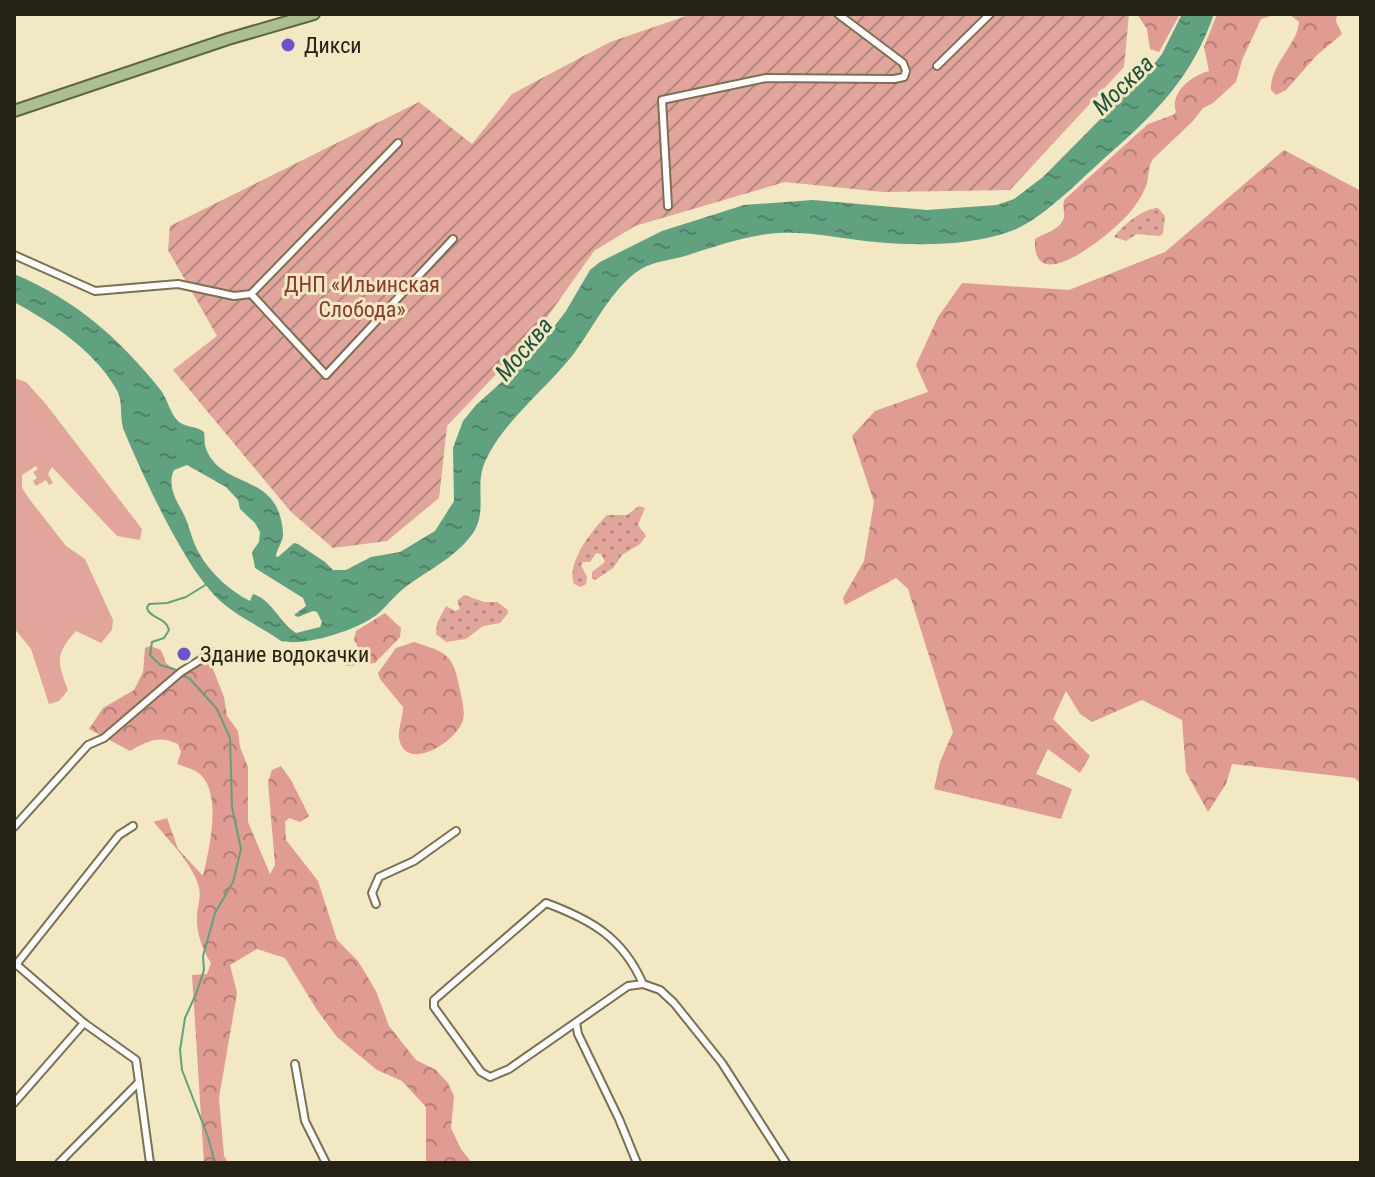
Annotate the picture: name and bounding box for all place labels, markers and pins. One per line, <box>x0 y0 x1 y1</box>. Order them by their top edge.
place label: Дикси <box>304 33 362 58</box>
marker: Дикси <box>279 36 297 54</box>
place label: Здание водокачки <box>200 642 369 667</box>
marker: Здание водокачки <box>175 645 193 663</box>

